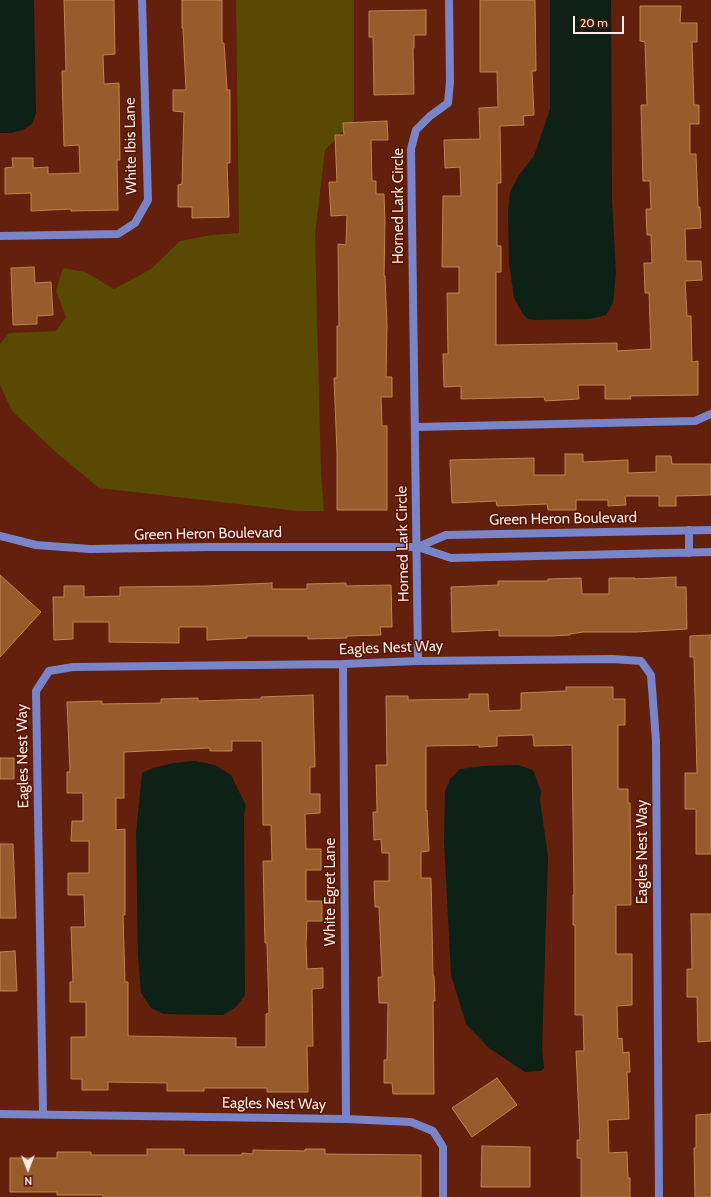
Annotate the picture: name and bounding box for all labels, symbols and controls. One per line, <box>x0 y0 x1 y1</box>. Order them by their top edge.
scale bar <box>575 8 626 34</box>
text: 20 m <box>580 15 608 30</box>
street label: White Ibis Lane <box>121 97 141 195</box>
street label: Horned Lark Circle <box>390 148 408 264</box>
street label: Horned Lark Circle <box>393 486 413 602</box>
street label: Green Heron Boulevard <box>489 509 637 529</box>
street label: Green Heron Boulevard <box>134 524 282 544</box>
street label: Eagles Nest Way <box>338 637 444 659</box>
street label: Eagles Nest Way <box>13 704 33 808</box>
street label: Eagles Nest Way <box>634 800 652 904</box>
street label: White Egret Lane <box>322 838 340 946</box>
street label: Eagles Nest Way <box>222 1094 326 1114</box>
north arrow <box>8 1149 48 1189</box>
text: N <box>24 1174 32 1188</box>

